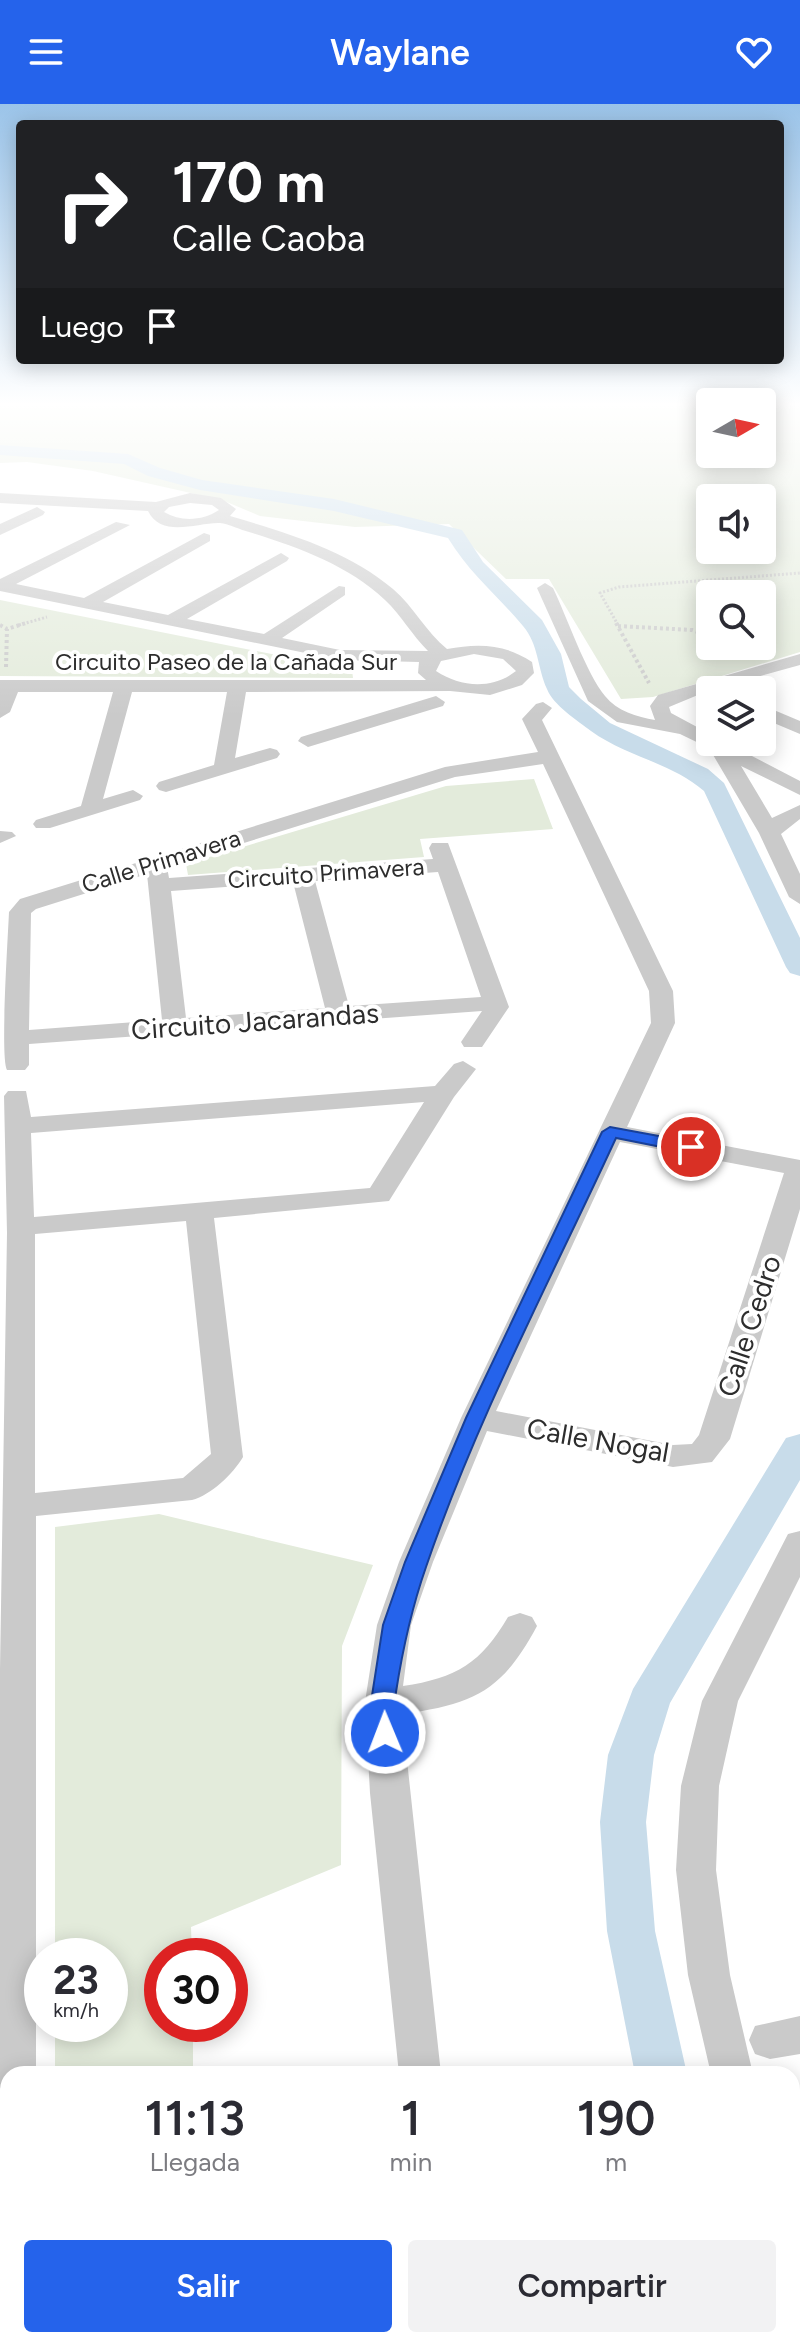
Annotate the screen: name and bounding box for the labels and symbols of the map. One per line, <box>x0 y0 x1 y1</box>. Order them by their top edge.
north arrow <box>696 388 776 468</box>
street label: Circuito Paseo de la Cañada Sur <box>55 647 397 676</box>
street label: Calle Primavera <box>78 823 244 899</box>
street label: Circuito Primavera <box>227 852 425 894</box>
street label: Circuito Jacarandas <box>130 995 380 1047</box>
pin <box>657 1113 725 1181</box>
street label: Calle Cedro <box>710 1251 788 1401</box>
street label: Calle Nogal <box>524 1411 672 1469</box>
position arrow <box>343 1691 427 1775</box>
speed limit sign: 30 <box>144 1938 248 2042</box>

